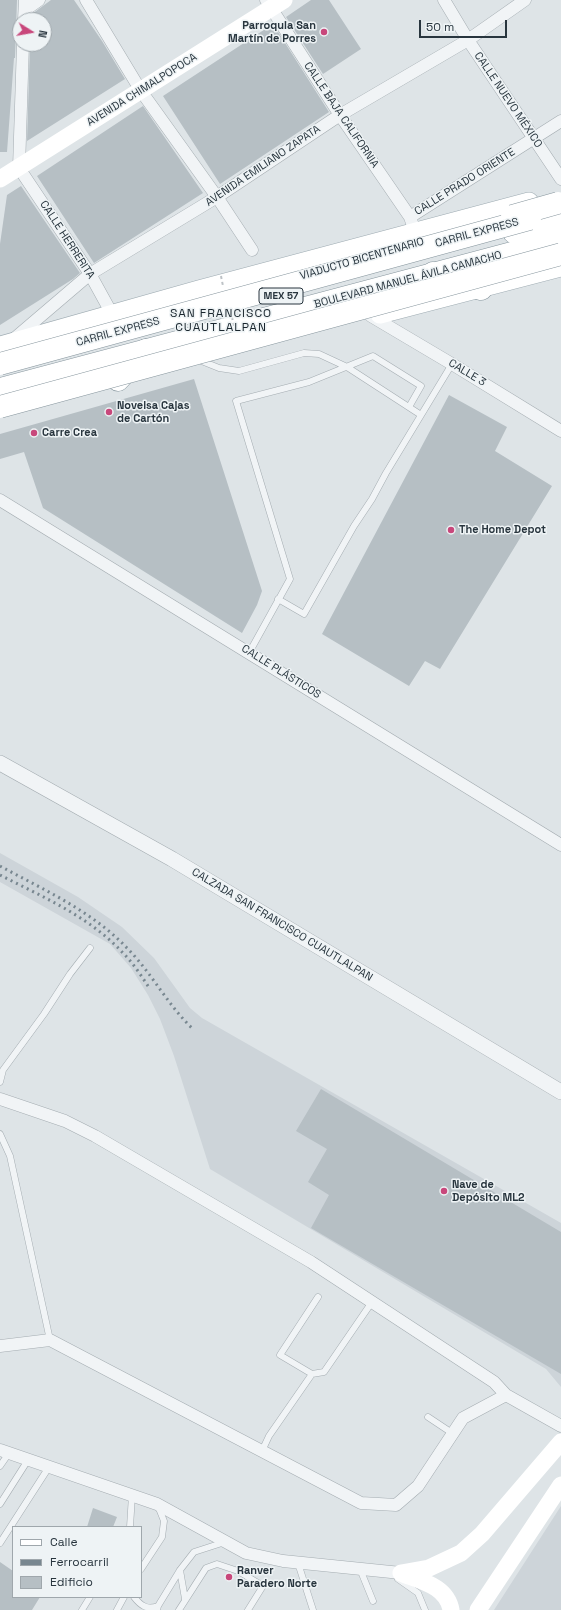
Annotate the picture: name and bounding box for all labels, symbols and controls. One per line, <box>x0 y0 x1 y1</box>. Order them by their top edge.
north arrow <box>12 12 52 52</box>
scale bar <box>421 12 509 38</box>
place label: Parroquia San Martín de Porres <box>228 19 316 45</box>
text: 50 m <box>426 19 454 35</box>
marker: Parroquia San Martín de Porres <box>319 27 329 37</box>
text: N <box>35 29 50 39</box>
street label: CALLE NUEVO MÉXICO <box>471 50 545 150</box>
street label: AVENIDA CHIMALPOPOCA <box>84 51 200 129</box>
street label: CALLE BAJA CALIFORNIA <box>301 60 381 170</box>
street label: AVENIDA EMILIANO ZAPATA <box>203 123 323 209</box>
street label: CALLE PRADO ORIENTE <box>412 146 518 218</box>
street label: CALLE HERRERITA <box>37 198 97 282</box>
street label: CARRIL EXPRESS <box>434 216 520 250</box>
street label: VIADUCTO BICENTENARIO <box>298 235 426 283</box>
street label: BOULEVARD MANUEL ÁVILA CAMACHO <box>313 249 503 311</box>
road number: MEX 57 <box>259 288 303 304</box>
district label: SAN FRANCISCO CUAUTLALPAN <box>170 307 272 335</box>
street label: CARRIL EXPRESS <box>75 315 161 349</box>
street label: CALLE 3 <box>446 357 488 389</box>
place label: Novelsa Cajas de Cartón <box>117 399 189 425</box>
marker: Novelsa Cajas de Cartón <box>104 407 114 417</box>
place label: Carre Crea <box>42 426 97 440</box>
marker: Carre Crea <box>29 428 39 438</box>
place label: The Home Depot <box>459 523 546 537</box>
marker: The Home Depot <box>446 525 456 535</box>
street label: CALLE PLÁSTICOS <box>239 642 323 702</box>
street label: CALZADA SAN FRANCISCO CUAUTLALPAN <box>189 866 375 984</box>
place label: Nave de Depósito ML2 <box>452 1178 525 1204</box>
marker: Nave de Depósito ML2 <box>439 1186 449 1196</box>
legend <box>12 1526 142 1598</box>
text: Calle <box>50 1534 78 1550</box>
text: Ferrocarril <box>50 1554 109 1570</box>
place label: Ranver Paradero Norte <box>237 1564 317 1590</box>
marker: Ranver Paradero Norte <box>224 1572 234 1582</box>
text: Edificio <box>50 1574 93 1590</box>

